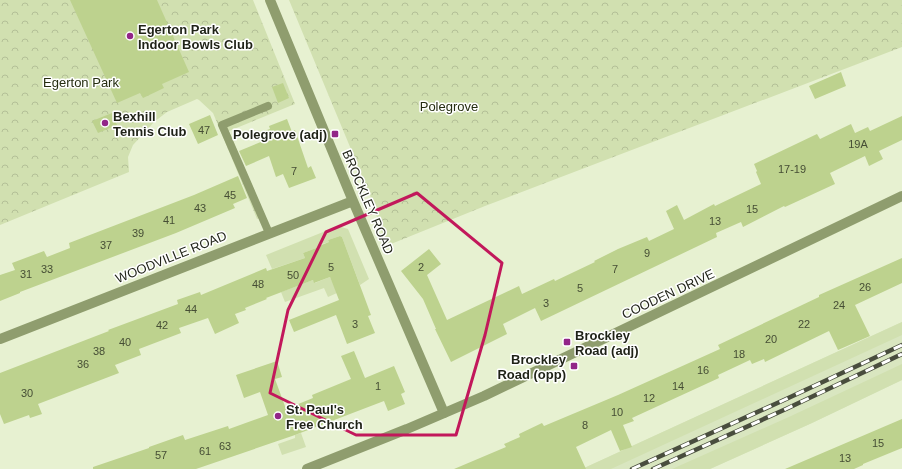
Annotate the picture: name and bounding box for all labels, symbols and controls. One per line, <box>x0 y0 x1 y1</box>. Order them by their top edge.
place label: Egerton Park Indoor Bowls Club <box>138 22 253 52</box>
marker: Egerton Park Indoor Bowls Club <box>125 31 135 41</box>
park label: Egerton Park <box>43 75 119 90</box>
park label: Polegrove <box>420 99 478 114</box>
place label: Bexhill Tennis Club <box>113 109 186 139</box>
marker: Bexhill Tennis Club <box>100 118 110 128</box>
house number: 47 <box>198 124 210 136</box>
place label: Polegrove (adj) <box>233 127 327 142</box>
marker: Polegrove (adj) <box>330 129 340 139</box>
house number: 19A <box>848 138 868 150</box>
street label: BROCKLEY ROAD <box>339 148 397 256</box>
house number: 17-19 <box>778 163 806 175</box>
house number: 7 <box>291 165 297 177</box>
house number: 45 <box>224 189 236 201</box>
house number: 43 <box>194 202 206 214</box>
house number: 15 <box>746 203 758 215</box>
house number: 41 <box>163 214 175 226</box>
house number: 13 <box>709 215 721 227</box>
house number: 39 <box>132 227 144 239</box>
street label: WOODVILLE ROAD <box>113 228 229 286</box>
house number: 37 <box>100 239 112 251</box>
house number: 9 <box>644 247 650 259</box>
house number: 5 <box>328 261 334 273</box>
house number: 2 <box>418 261 424 273</box>
house number: 33 <box>41 263 53 275</box>
house number: 7 <box>612 263 618 275</box>
street label: COODEN DRIVE <box>619 266 717 322</box>
house number: 31 <box>20 268 32 280</box>
house number: 50 <box>287 269 299 281</box>
house number: 48 <box>252 278 264 290</box>
house number: 26 <box>859 281 871 293</box>
house number: 5 <box>577 282 583 294</box>
house number: 3 <box>543 297 549 309</box>
house number: 24 <box>833 299 845 311</box>
house number: 44 <box>185 303 197 315</box>
house number: 3 <box>352 318 358 330</box>
house number: 22 <box>798 318 810 330</box>
house number: 42 <box>156 319 168 331</box>
place label: Brockley Road (adj) <box>575 328 639 358</box>
house number: 20 <box>765 333 777 345</box>
house number: 40 <box>119 336 131 348</box>
marker: Brockley Road (adj) <box>562 337 572 347</box>
house number: 38 <box>93 345 105 357</box>
house number: 18 <box>733 348 745 360</box>
place label: Brockley Road (opp) <box>497 352 567 382</box>
house number: 36 <box>77 358 89 370</box>
marker: Brockley Road (opp) <box>569 361 579 371</box>
house number: 16 <box>697 364 709 376</box>
house number: 1 <box>375 380 381 392</box>
house number: 14 <box>672 380 684 392</box>
house number: 30 <box>21 387 33 399</box>
house number: 12 <box>643 392 655 404</box>
place label: St. Paul's Free Church <box>286 402 363 432</box>
house number: 10 <box>611 406 623 418</box>
marker: St. Paul's Free Church <box>273 411 283 421</box>
house number: 8 <box>582 419 588 431</box>
house number: 15 <box>872 437 884 449</box>
house number: 63 <box>219 440 231 452</box>
house number: 61 <box>199 445 211 457</box>
house number: 57 <box>155 449 167 461</box>
house number: 13 <box>839 452 851 464</box>

